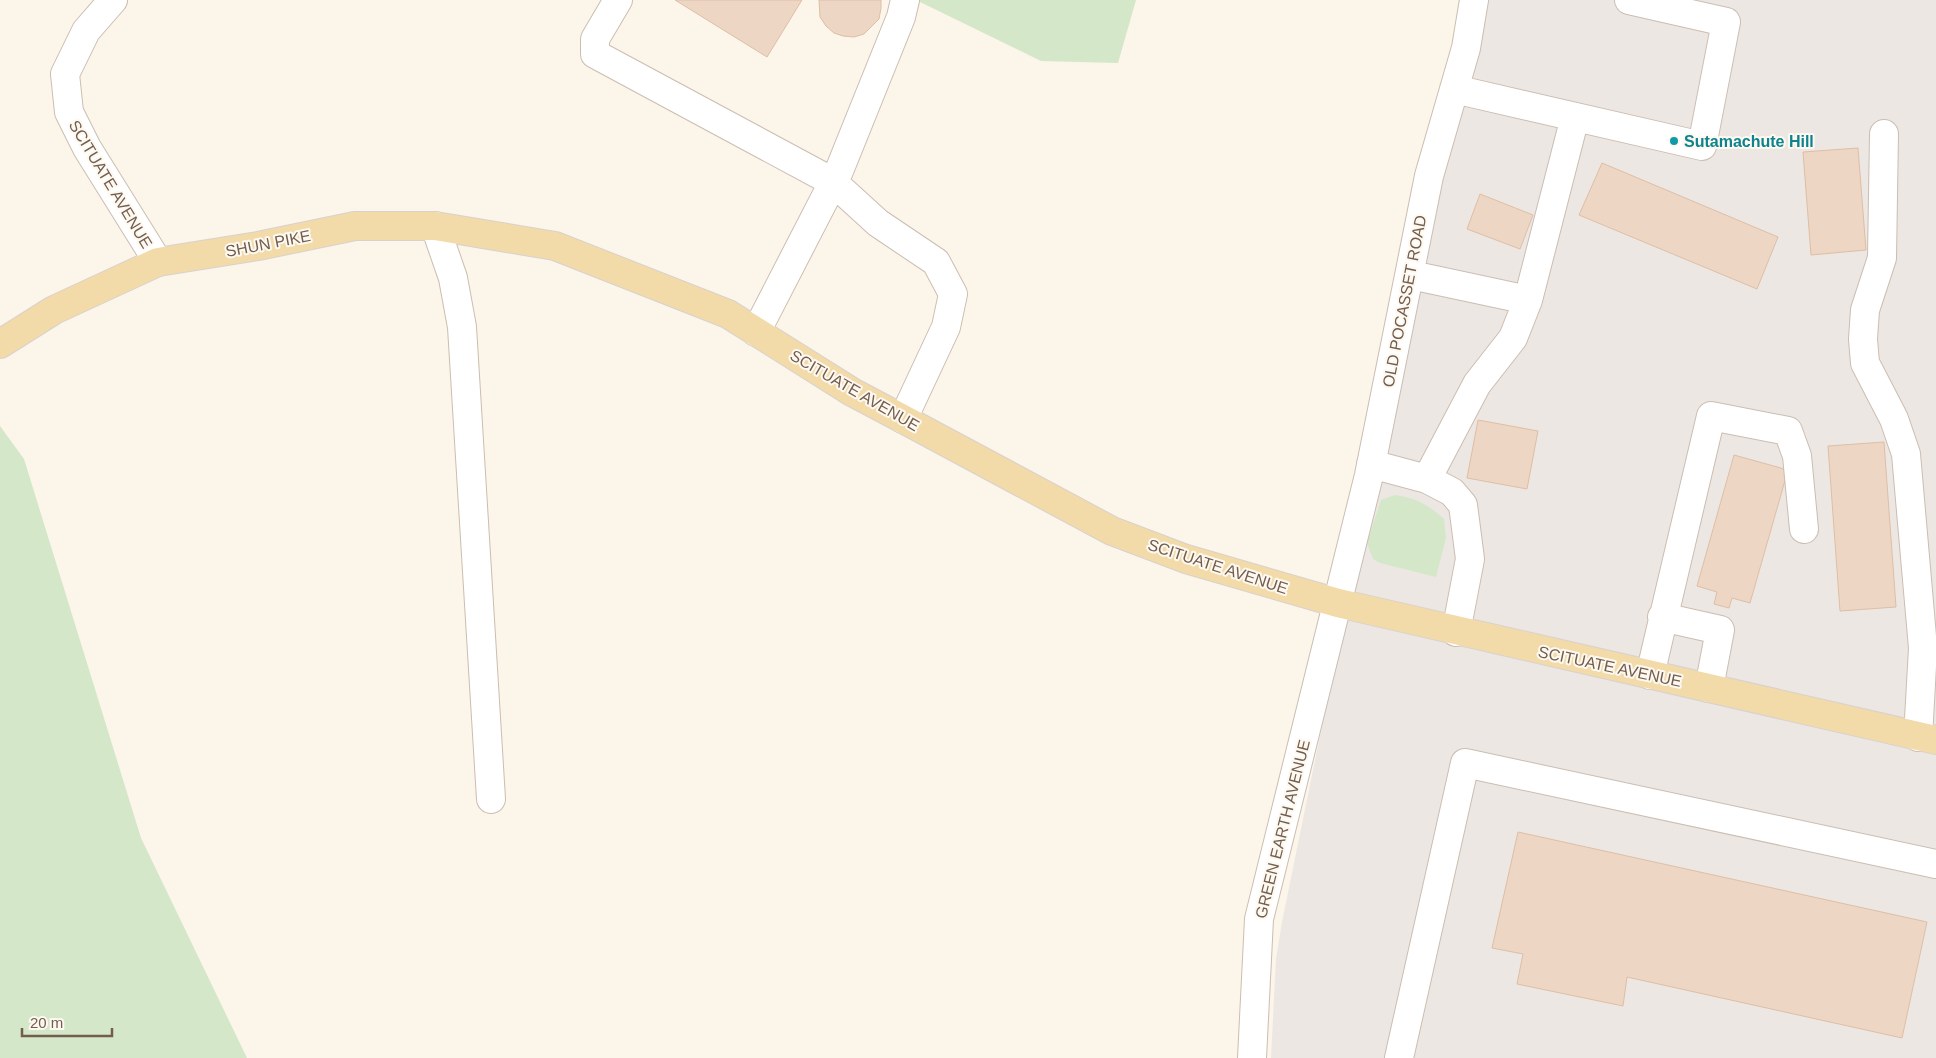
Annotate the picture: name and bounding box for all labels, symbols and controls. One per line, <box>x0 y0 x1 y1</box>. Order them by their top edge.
street label: SCITUATE AVENUE <box>66 117 155 251</box>
place label: Sutamachute Hill <box>1684 133 1814 150</box>
marker: Sutamachute Hill <box>1668 135 1680 147</box>
street label: OLD POCASSET ROAD <box>1379 214 1430 389</box>
street label: SHUN PIKE <box>224 227 312 260</box>
street label: SCITUATE AVENUE <box>787 347 922 434</box>
street label: SCITUATE AVENUE <box>1146 536 1290 597</box>
street label: SCITUATE AVENUE <box>1537 643 1683 690</box>
street label: GREEN EARTH AVENUE <box>1252 738 1313 920</box>
scale bar <box>22 1006 112 1038</box>
text: 20 m <box>30 1014 63 1031</box>

